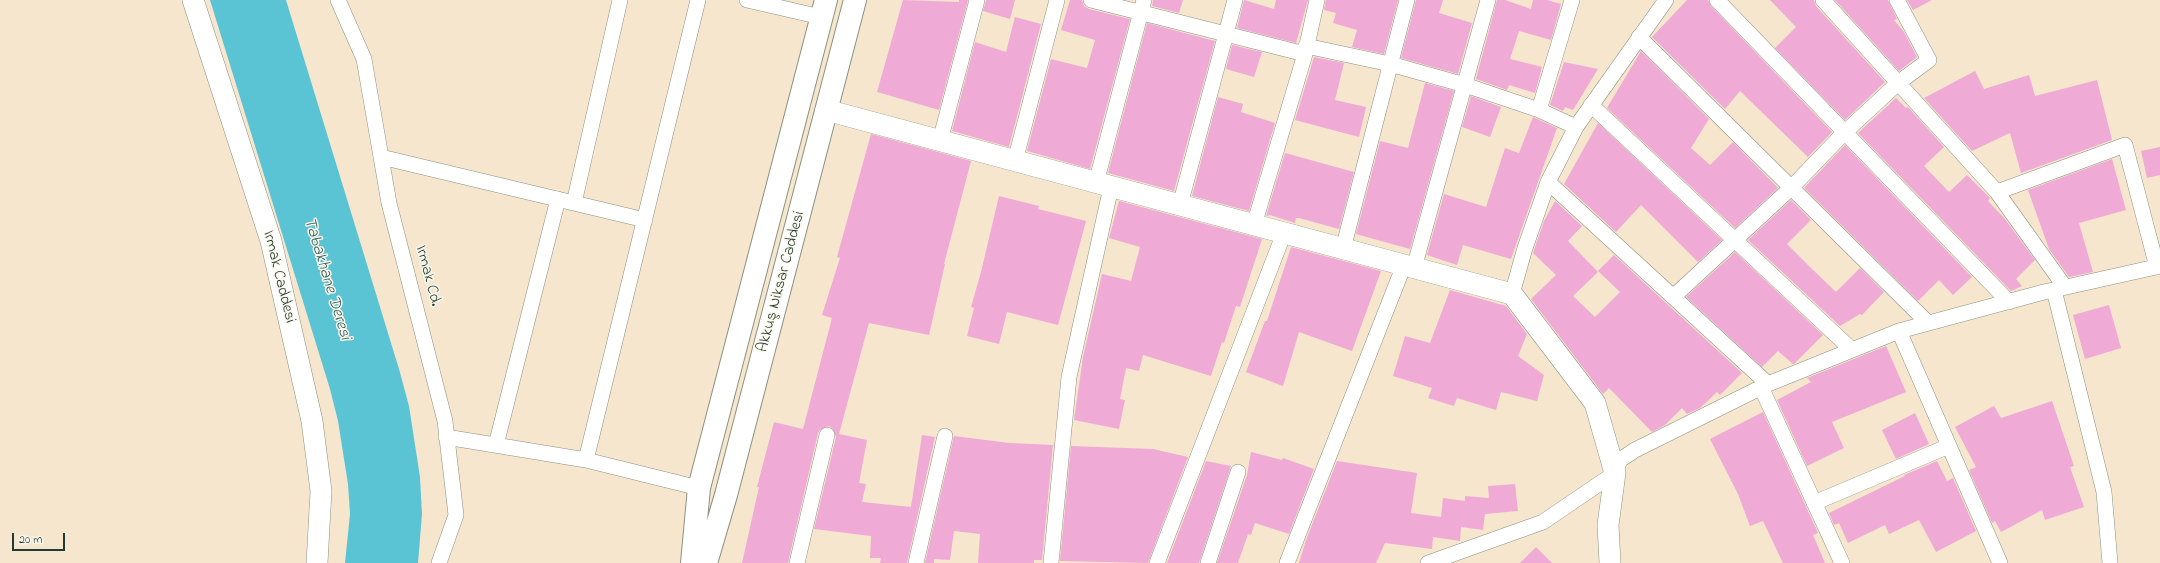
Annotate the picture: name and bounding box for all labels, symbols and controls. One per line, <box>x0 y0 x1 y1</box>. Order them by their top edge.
street label: Akkuş Niksar Caddesi <box>754 209 810 355</box>
water label: Tabakhane Deresi <box>298 215 354 343</box>
street label: Irmak Caddesi <box>257 229 299 325</box>
street label: Irmak Cd. <box>410 244 444 308</box>
scale bar <box>14 525 67 551</box>
text: 20 m <box>19 531 42 549</box>

